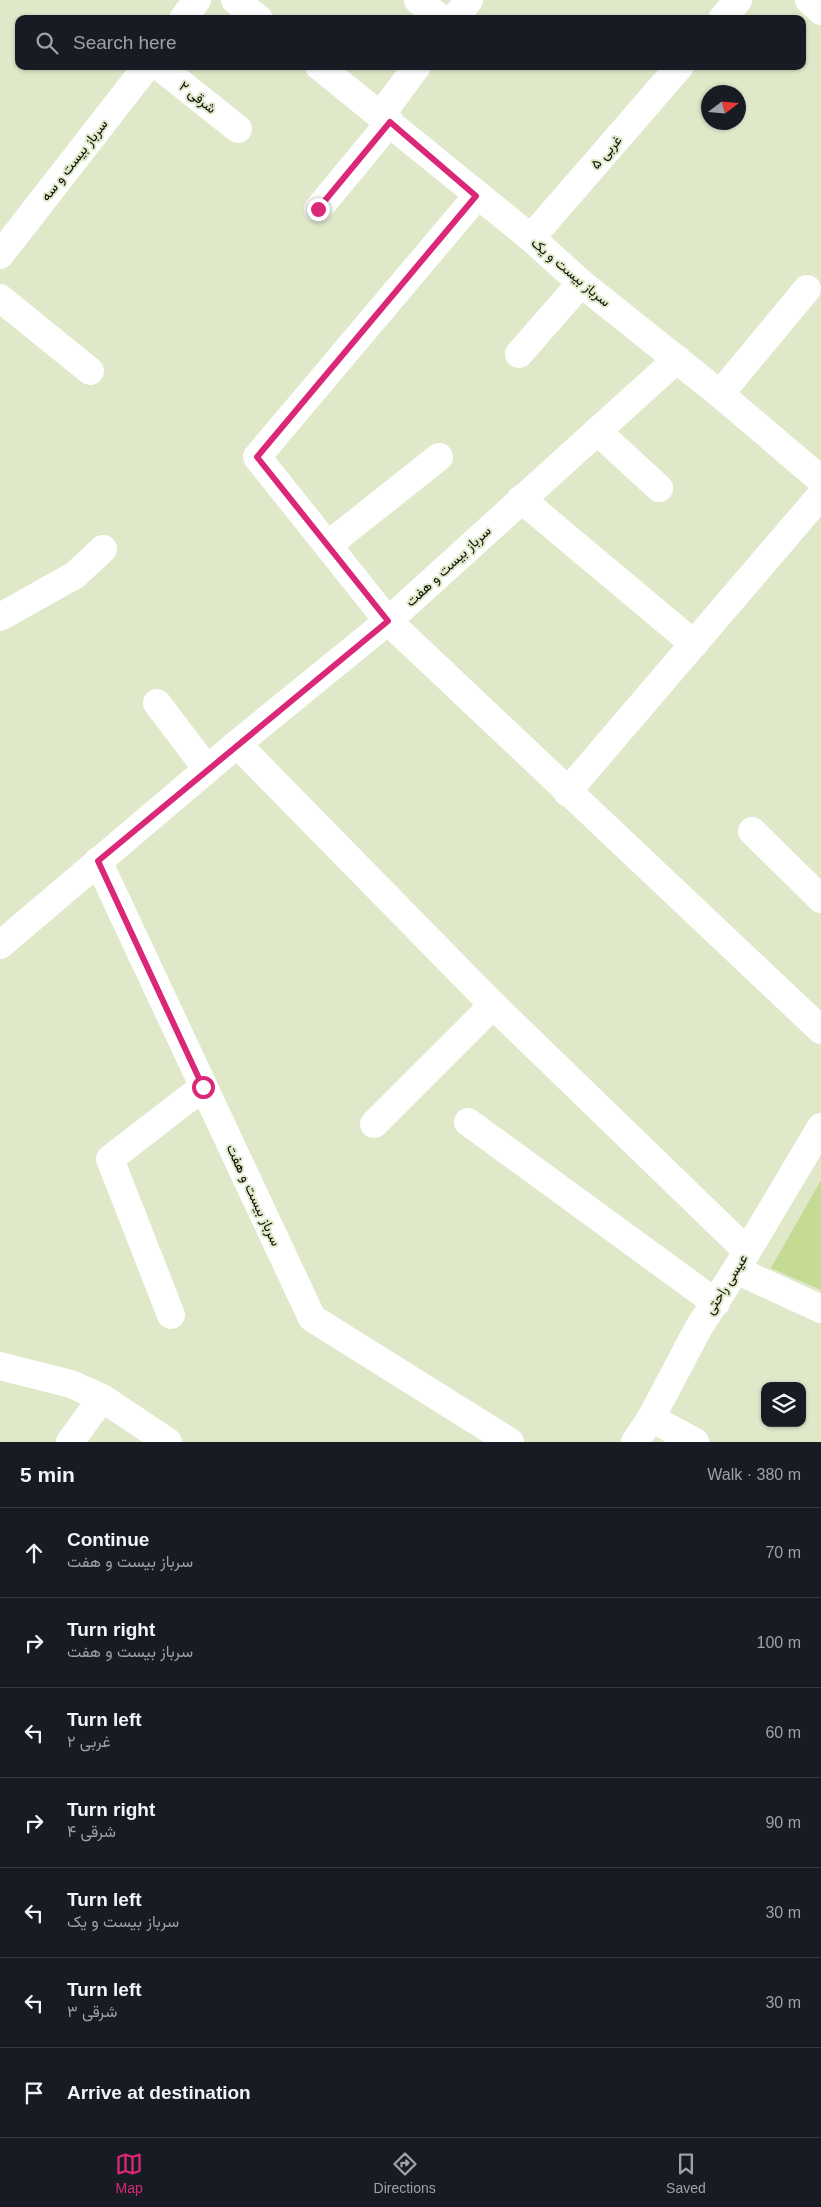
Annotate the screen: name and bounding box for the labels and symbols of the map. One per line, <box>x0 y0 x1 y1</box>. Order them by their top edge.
street label: شرقی ۲ <box>176 78 220 117</box>
north arrow <box>701 85 746 130</box>
street label: سرباز بیست و سه <box>37 116 112 205</box>
street label: غربی ۵ <box>587 132 626 173</box>
route end <box>307 198 330 221</box>
street label: سرباز بیست و یک <box>528 234 614 310</box>
street label: سرباز بیست و هفت <box>402 523 494 610</box>
route start <box>192 1076 215 1099</box>
street label: سرباز بیست و هفت <box>223 1142 285 1249</box>
street label: عیسی راحتی <box>701 1251 752 1317</box>

